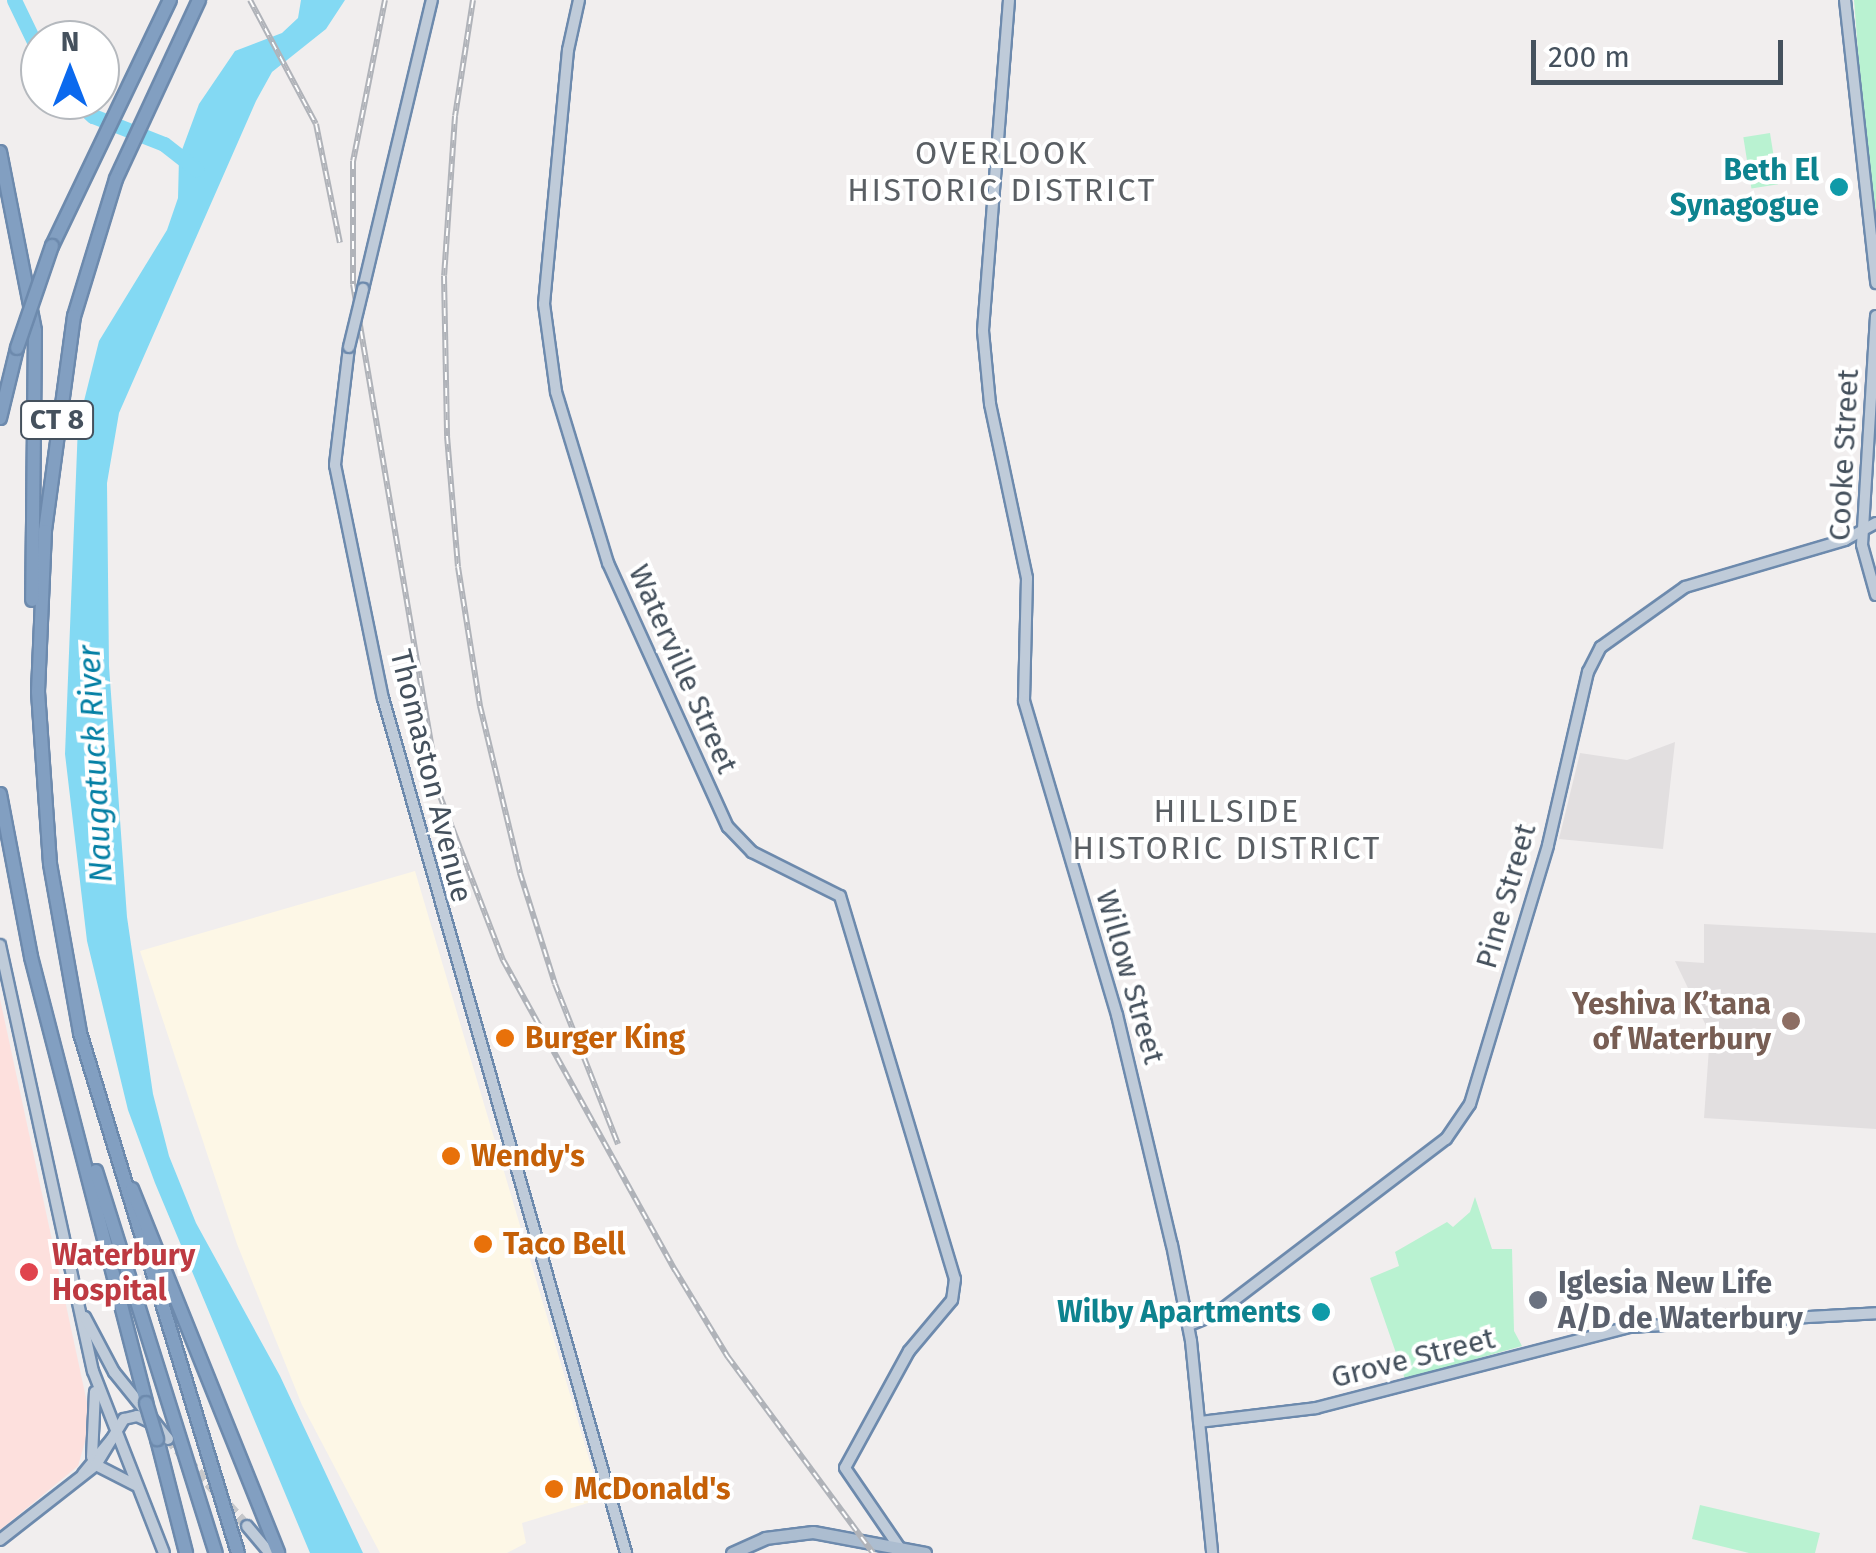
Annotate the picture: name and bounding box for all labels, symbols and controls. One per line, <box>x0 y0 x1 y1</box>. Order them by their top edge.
north arrow <box>20 20 120 120</box>
scale bar <box>1536 20 1788 82</box>
text: N <box>61 25 79 58</box>
text: 200 m <box>1548 39 1630 75</box>
district label: OVERLOOK HISTORIC DISTRICT <box>847 135 1157 210</box>
place label: Beth El Synagogue <box>1670 152 1819 222</box>
marker: Beth El Synagogue <box>1828 176 1850 198</box>
street label: Cooke Street <box>1822 368 1866 542</box>
road number: CT 8 <box>20 397 94 443</box>
street label: Waterville Street <box>621 559 745 779</box>
water label: Naugatuck River <box>70 644 120 884</box>
street label: Thomaston Avenue <box>382 646 480 906</box>
district label: HILLSIDE HISTORIC DISTRICT <box>1072 793 1382 868</box>
street label: Pine Street <box>1468 819 1544 973</box>
street label: Willow Street <box>1088 886 1172 1068</box>
place label: Yeshiva K’tana of Waterbury <box>1572 986 1771 1056</box>
marker: Yeshiva K’tana of Waterbury <box>1780 1010 1802 1032</box>
place label: Burger King <box>525 1020 685 1056</box>
marker: Burger King <box>494 1027 516 1049</box>
place label: Wendy's <box>471 1138 585 1174</box>
marker: Wendy's <box>440 1145 462 1167</box>
place label: Taco Bell <box>503 1226 625 1262</box>
marker: Taco Bell <box>472 1233 494 1255</box>
place label: Waterbury Hospital <box>52 1237 195 1308</box>
marker: Waterbury Hospital <box>16 1259 42 1285</box>
place label: Iglesia New Life A/D de Waterbury <box>1558 1265 1803 1336</box>
marker: Iglesia New Life A/D de Waterbury <box>1527 1289 1549 1311</box>
place label: Wilby Apartments <box>1057 1294 1301 1330</box>
marker: Wilby Apartments <box>1310 1301 1332 1323</box>
street label: Grove Street <box>1327 1320 1499 1396</box>
place label: McDonald's <box>574 1471 731 1507</box>
marker: McDonald's <box>543 1478 565 1500</box>

